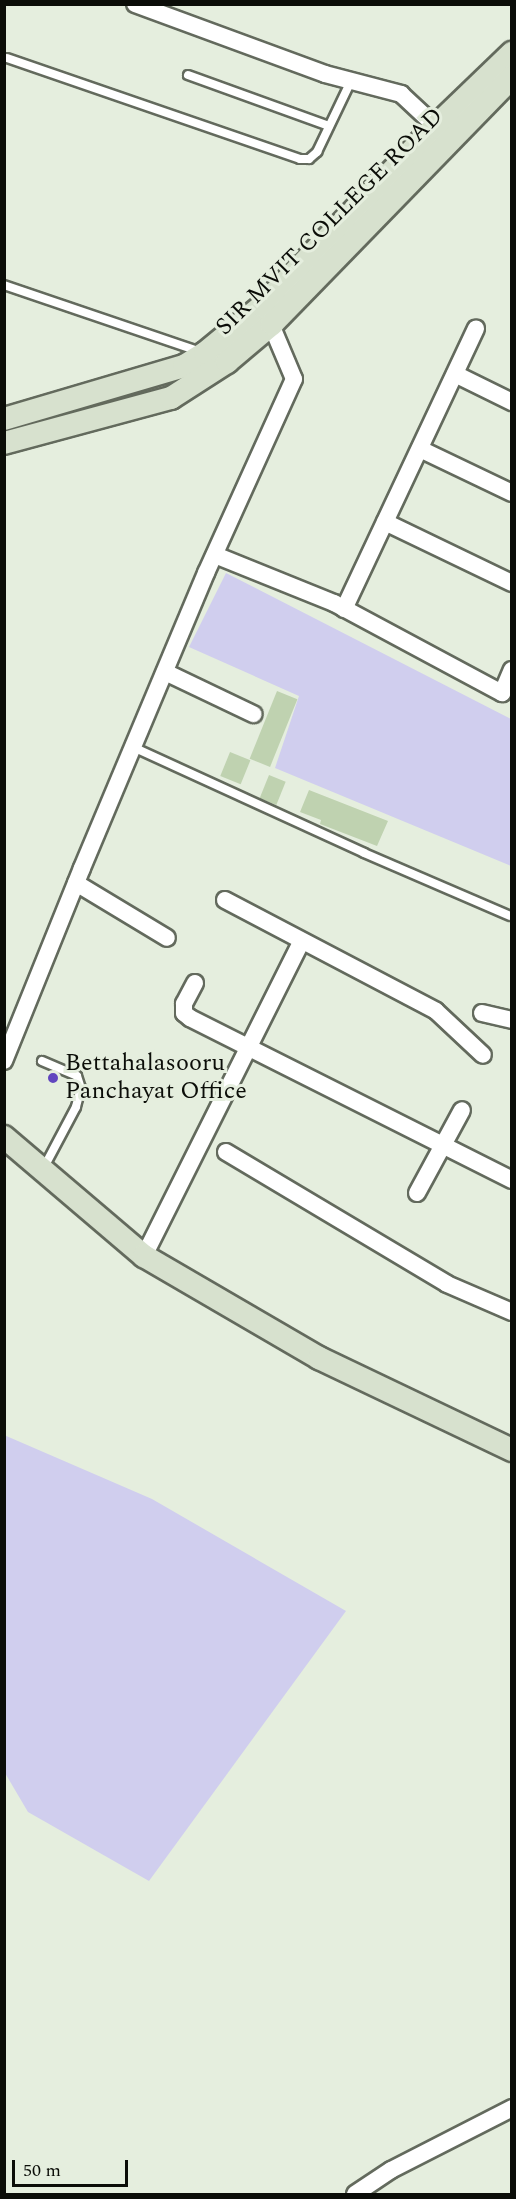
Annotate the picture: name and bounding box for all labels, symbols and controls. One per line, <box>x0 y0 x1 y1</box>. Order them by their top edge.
street label: SIR MVIT COLLEGE ROAD <box>210 102 450 342</box>
place label: Bettahalasooru Panchayat Office <box>65 1050 247 1106</box>
marker: Bettahalasooru Panchayat Office <box>46 1071 60 1085</box>
scale bar <box>15 2148 130 2186</box>
text: 50 m <box>23 2157 61 2184</box>

